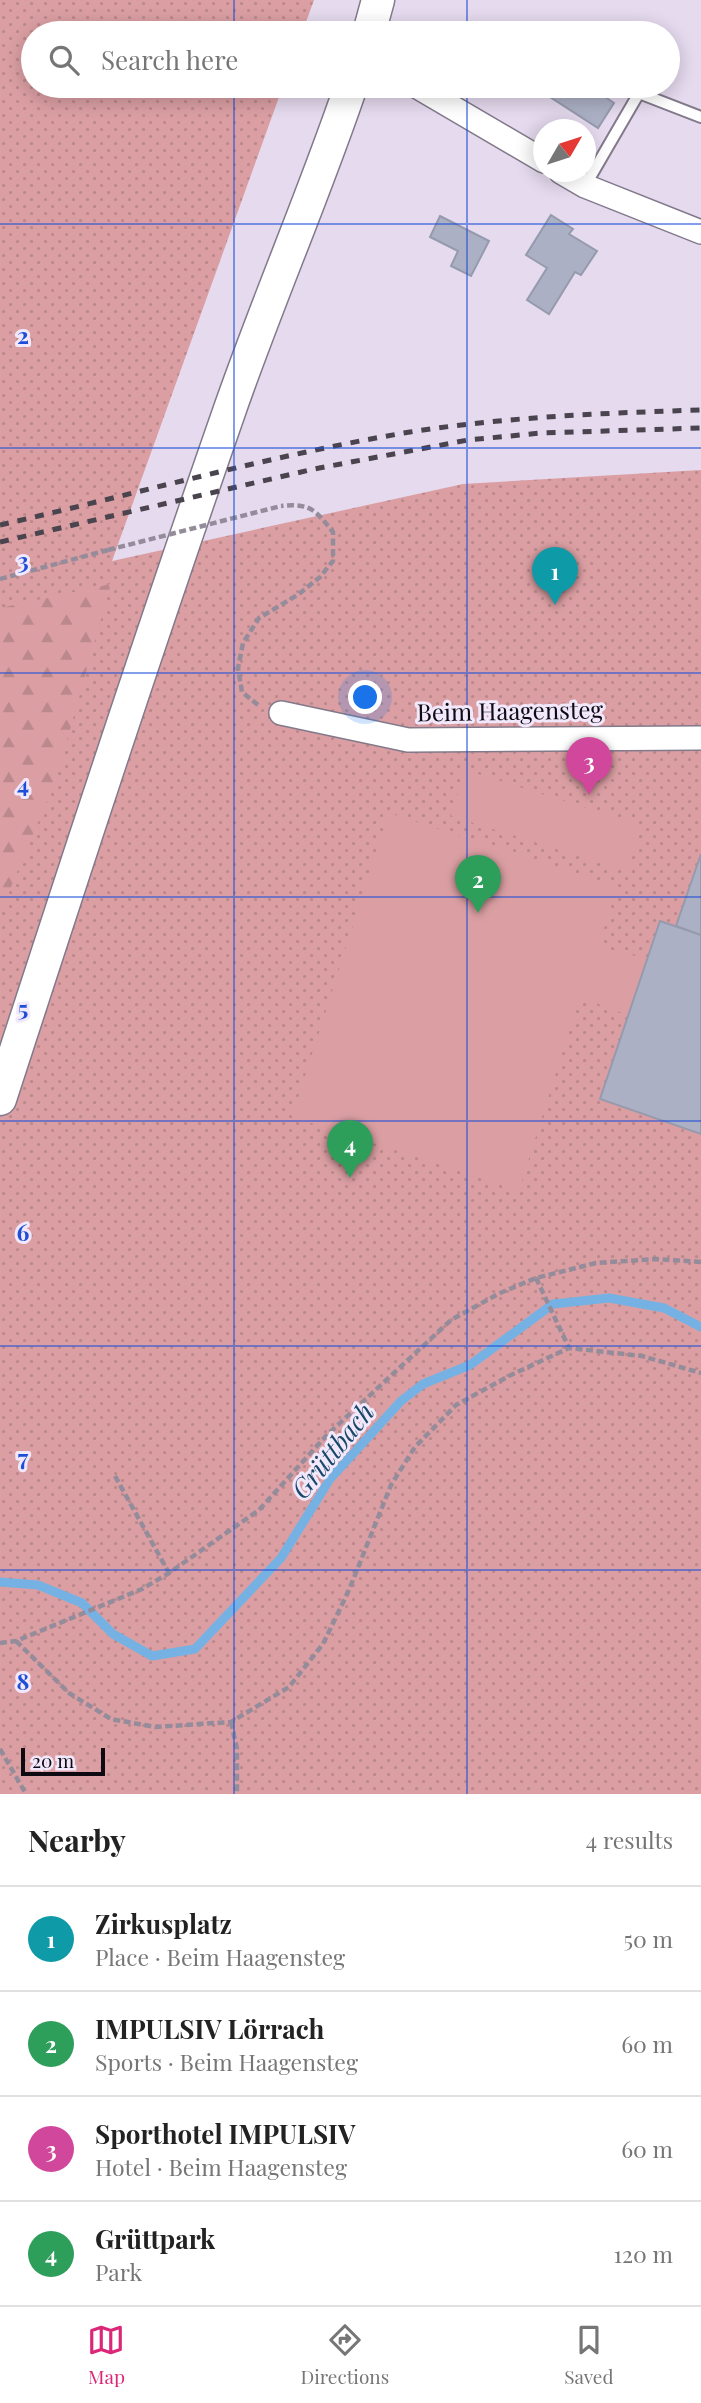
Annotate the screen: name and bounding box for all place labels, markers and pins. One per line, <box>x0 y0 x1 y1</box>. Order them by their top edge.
pin: 1 <box>532 547 578 605</box>
pin: 3 <box>566 737 612 795</box>
pin: 2 <box>455 855 501 913</box>
pin: 4 <box>327 1120 373 1178</box>

